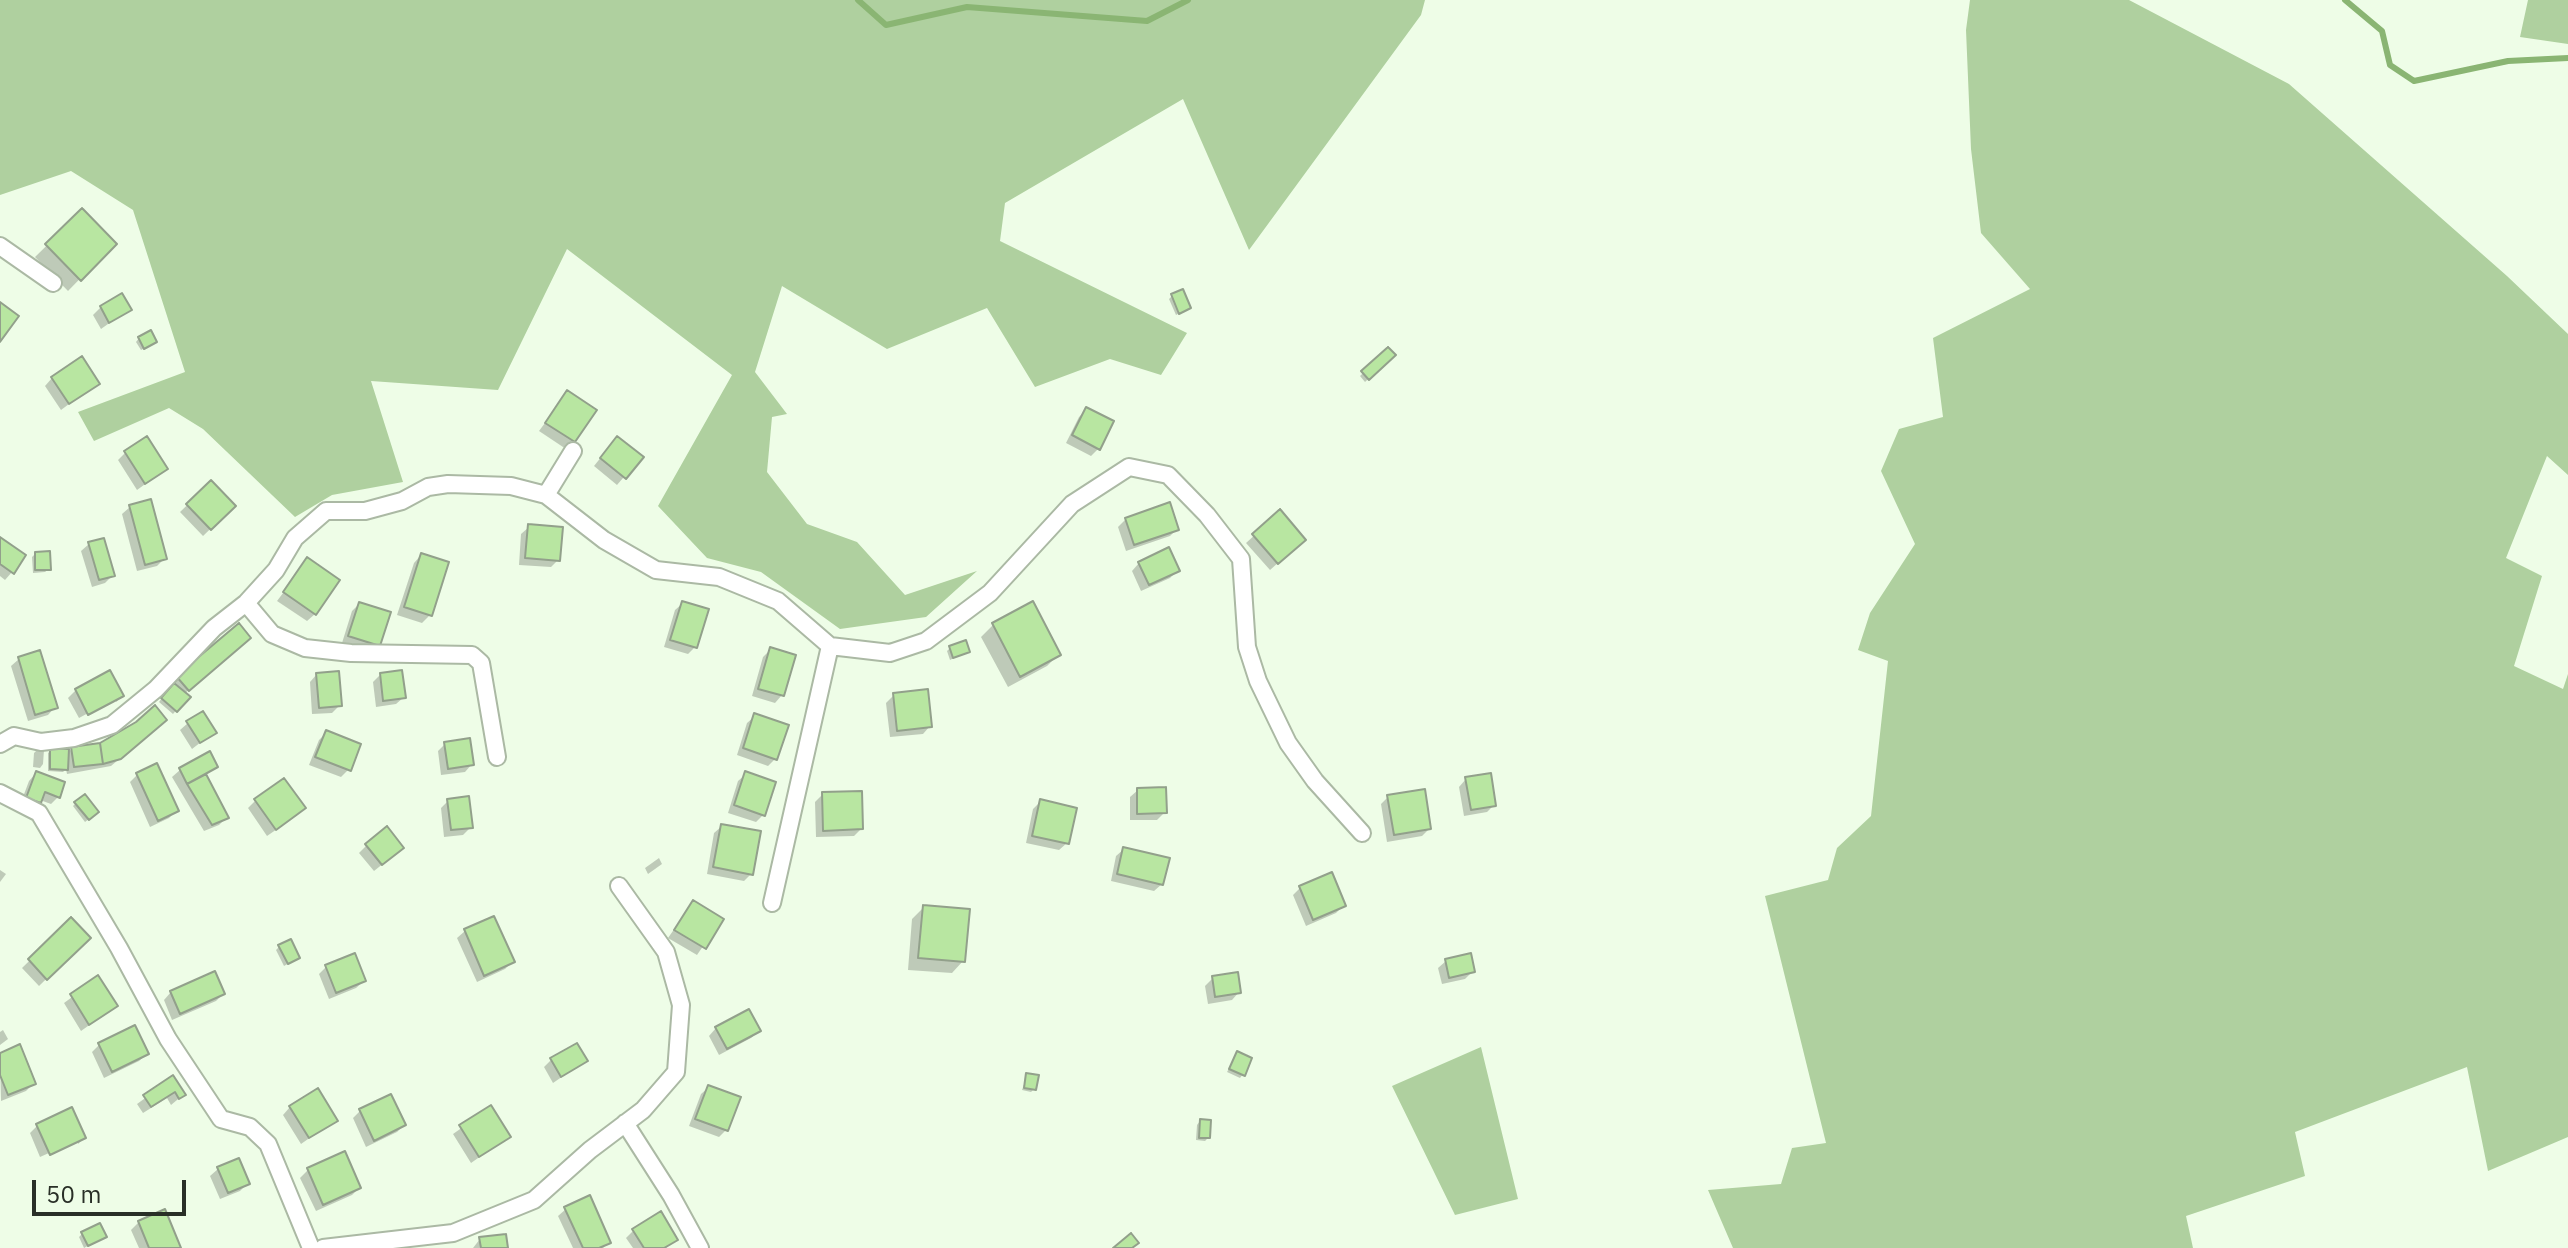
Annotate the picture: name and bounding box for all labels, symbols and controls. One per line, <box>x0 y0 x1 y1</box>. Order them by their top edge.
scale bar <box>36 1164 190 1214</box>
text: 50 m <box>46 1178 101 1210</box>

